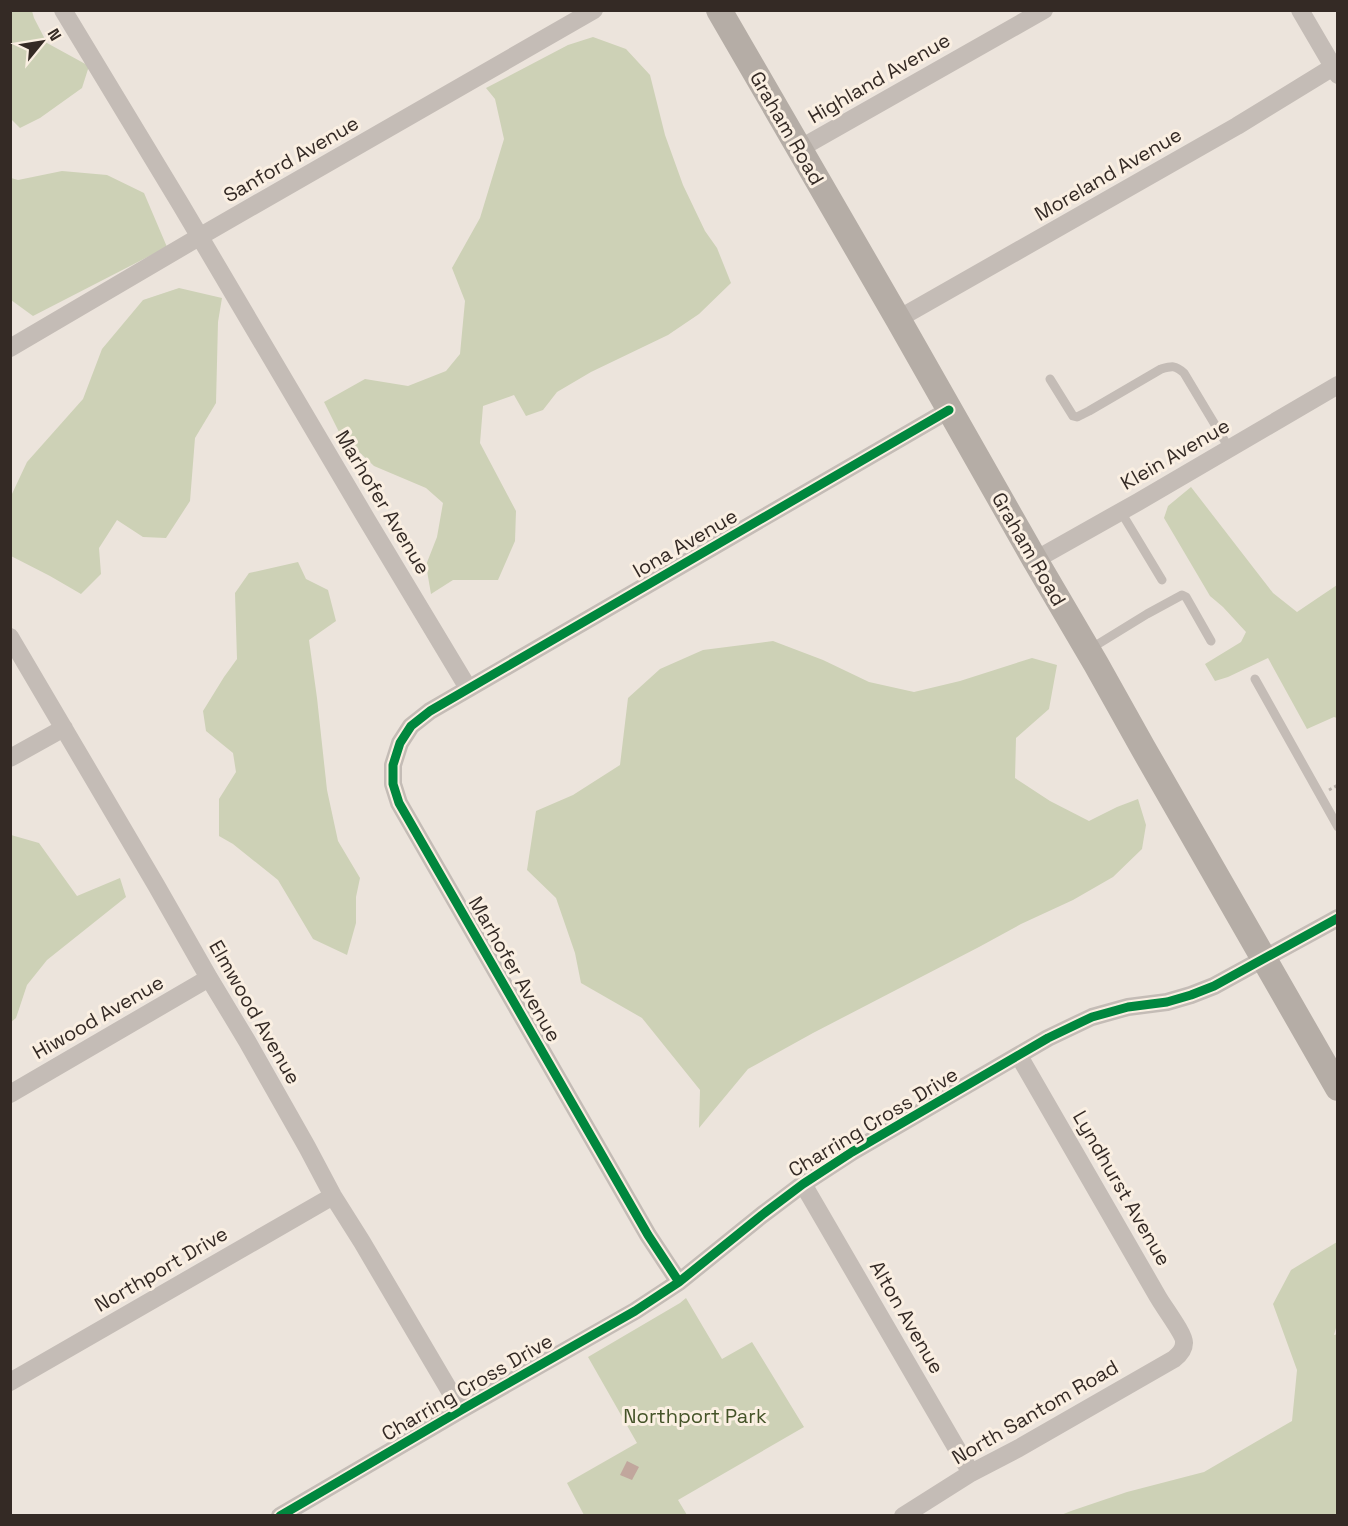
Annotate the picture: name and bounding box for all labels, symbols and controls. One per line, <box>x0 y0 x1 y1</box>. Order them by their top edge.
north arrow <box>12 12 72 72</box>
text: N <box>43 25 66 45</box>
street label: Highland Avenue <box>803 27 955 129</box>
street label: Graham Road <box>744 66 830 190</box>
street label: Sanford Avenue <box>219 110 363 208</box>
street label: Moreland Avenue <box>1030 121 1186 227</box>
street label: Klein Avenue <box>1116 412 1234 496</box>
street label: Marhofer Avenue <box>330 425 436 579</box>
street label: Graham Road <box>986 487 1072 611</box>
street label: Iona Avenue <box>628 503 742 583</box>
street label: Marhofer Avenue <box>463 892 567 1046</box>
street label: Elmwood Avenue <box>203 935 307 1089</box>
street label: Hiwood Avenue <box>28 969 168 1065</box>
street label: Charring Cross Drive <box>783 1061 963 1183</box>
street label: Lyndhurst Avenue <box>1067 1106 1177 1270</box>
street label: Northport Drive <box>90 1220 232 1318</box>
street label: Alton Avenue <box>864 1256 950 1378</box>
street label: Charring Cross Drive <box>377 1327 557 1447</box>
street label: North Santom Road <box>947 1354 1123 1470</box>
park label: Northport Park <box>623 1403 767 1429</box>

